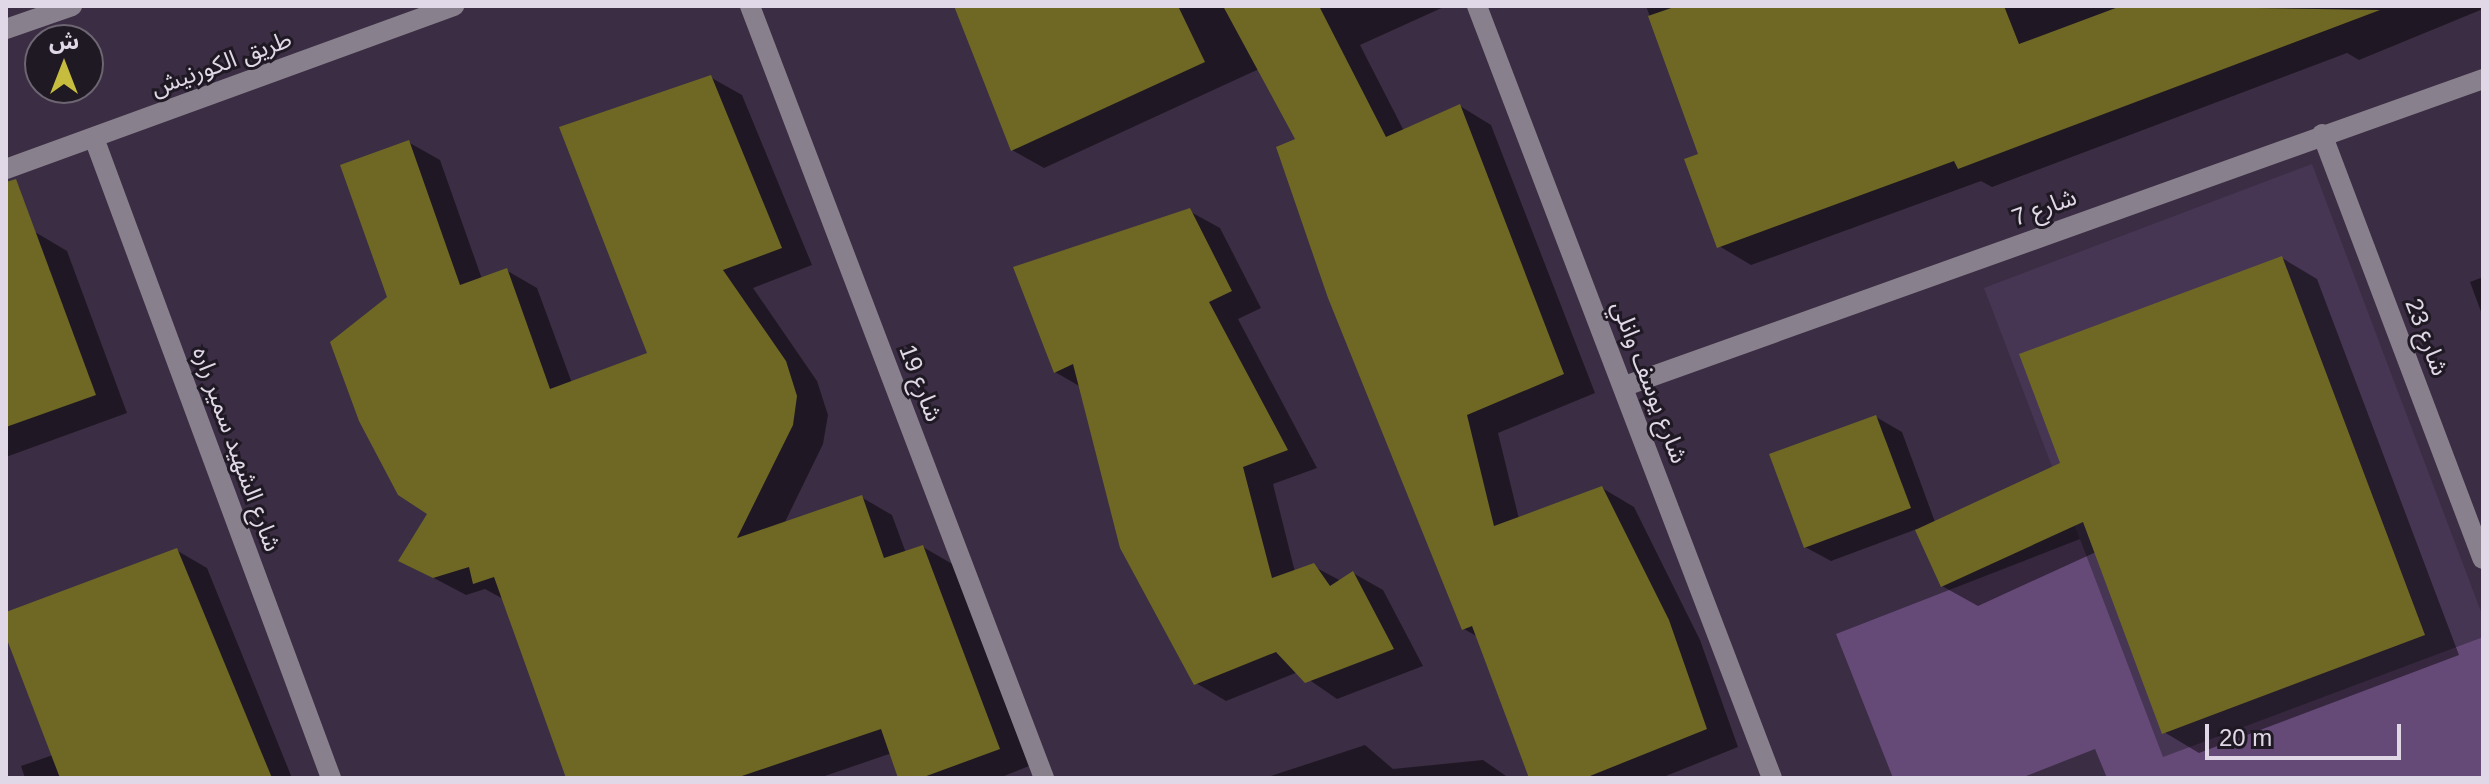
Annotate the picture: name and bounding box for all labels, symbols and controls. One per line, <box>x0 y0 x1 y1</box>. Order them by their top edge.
north arrow <box>24 24 104 104</box>
street label: طريق الكورنيش <box>147 24 295 102</box>
text: ش <box>49 29 79 54</box>
street label: شارع 7 <box>2008 182 2080 232</box>
street label: شارع 23 <box>2399 294 2455 380</box>
street label: شارع يوسف وانلي <box>1606 297 1694 467</box>
street label: شارع 19 <box>893 340 949 426</box>
street label: شارع الشهيد سمير راره <box>187 343 287 555</box>
scale bar <box>2209 708 2405 758</box>
text: 20 m <box>2219 724 2272 751</box>

